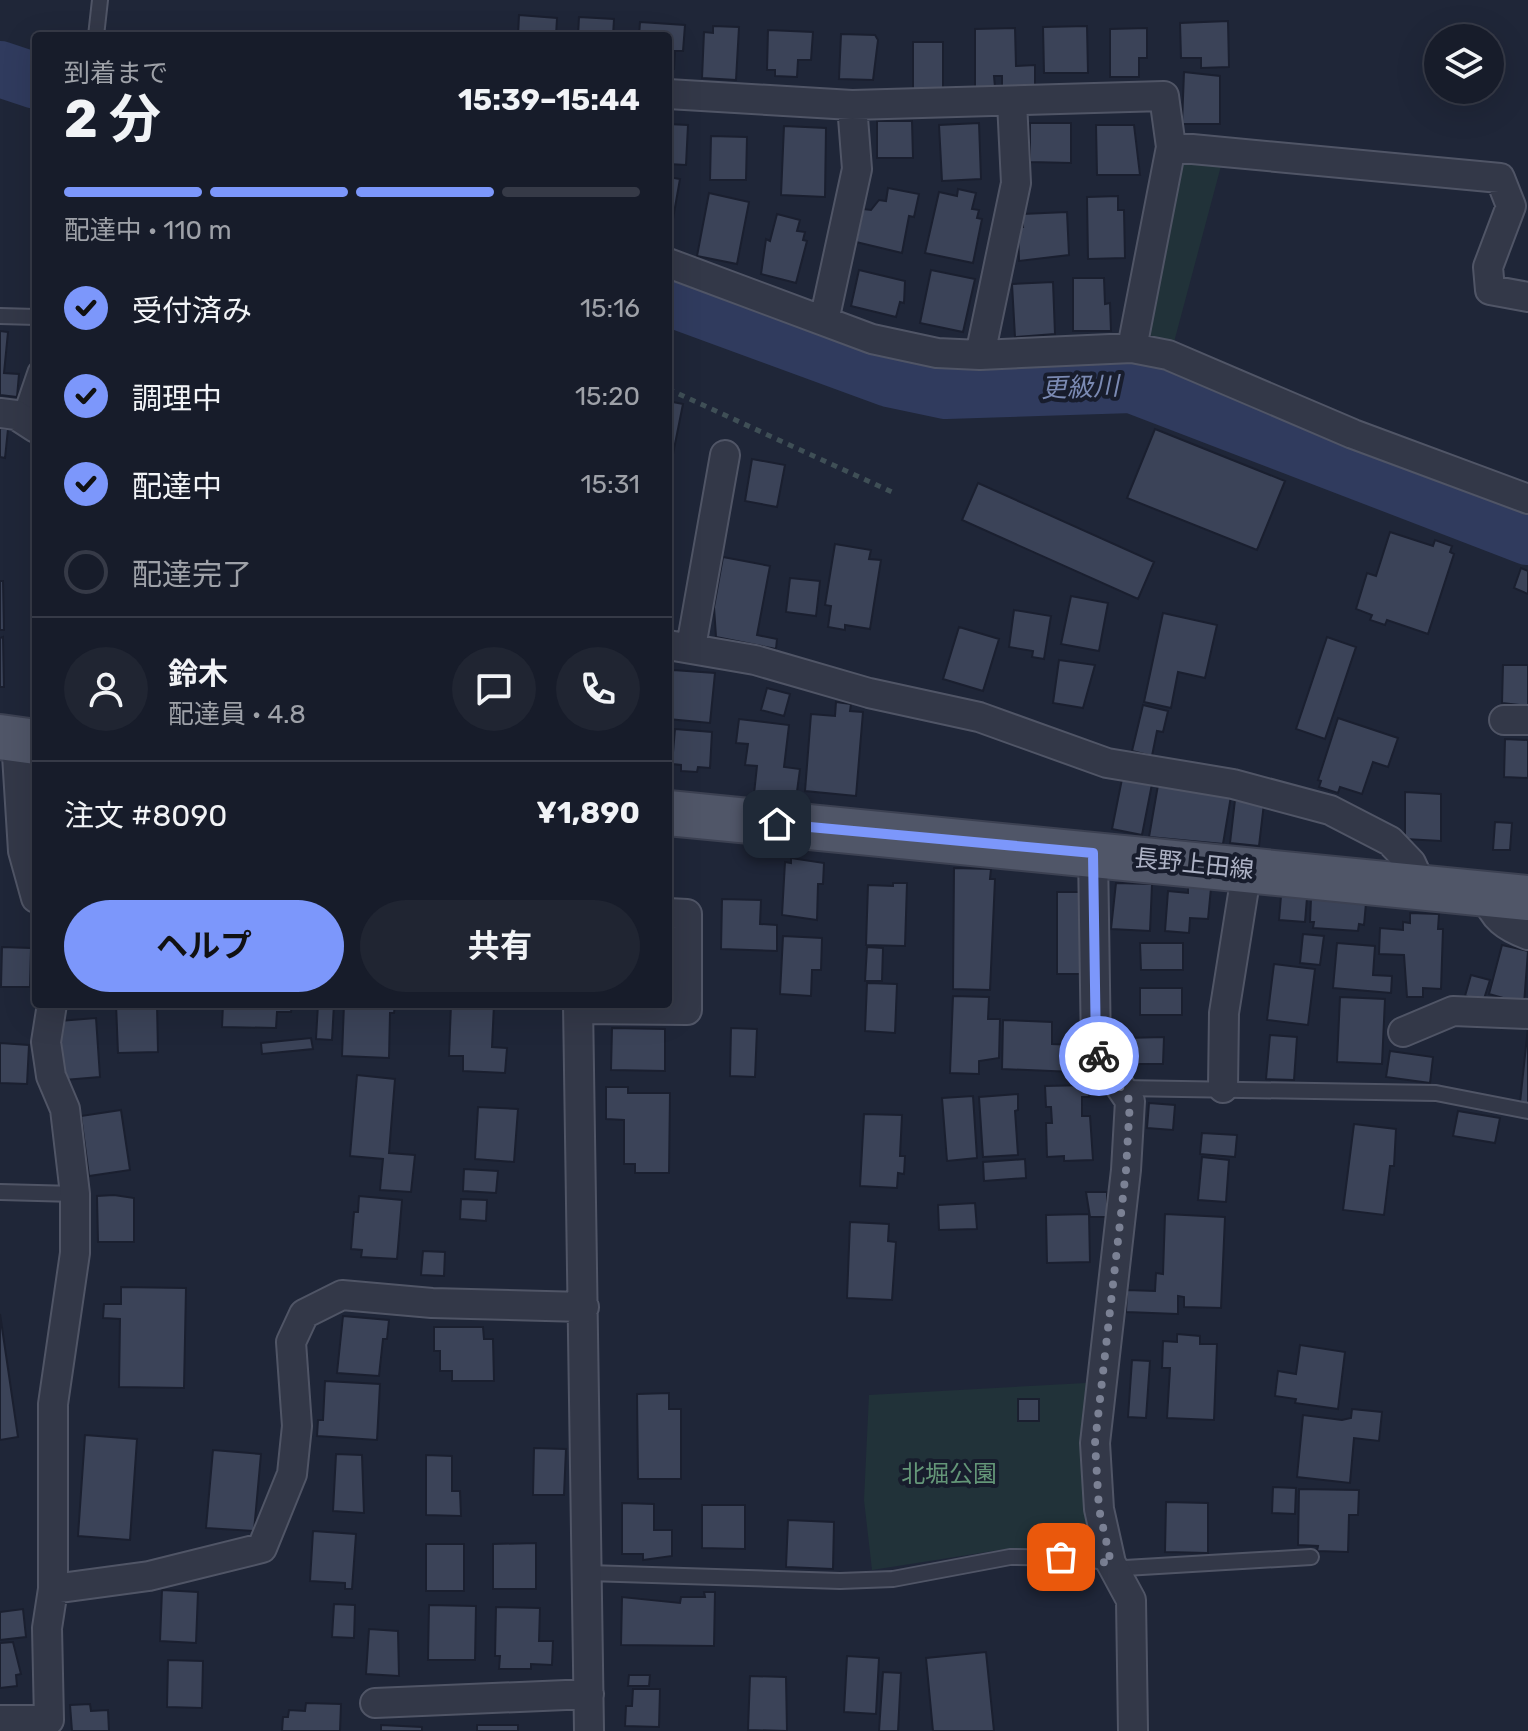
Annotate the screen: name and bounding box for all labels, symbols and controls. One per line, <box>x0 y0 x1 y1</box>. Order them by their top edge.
map controls <box>1424 24 1504 104</box>
button: layers <box>1424 24 1504 104</box>
text: 到着まで <box>64 58 168 89</box>
text: 15:39–15:44 <box>458 82 640 118</box>
text: 2 分 <box>64 88 161 150</box>
text: 配達中 · 110 m <box>64 215 232 246</box>
icon: check <box>64 286 108 330</box>
text: 受付済み <box>132 293 252 329</box>
text: 15:16 <box>580 293 640 324</box>
water label: 更級川 <box>1040 371 1123 404</box>
icon: check <box>64 374 108 418</box>
text: 調理中 <box>132 381 222 417</box>
text: 15:20 <box>575 381 640 412</box>
icon: check <box>64 462 108 506</box>
text: 配達中 <box>132 469 222 505</box>
text: 15:31 <box>580 469 640 500</box>
text: 配達完了 <box>132 557 252 593</box>
button: person <box>64 647 148 731</box>
button: chat <box>452 647 536 731</box>
button: phone <box>556 647 640 731</box>
text: 鈴木 <box>168 656 228 692</box>
text: 配達員 · 4.8 <box>168 699 306 730</box>
pin <box>743 790 811 858</box>
text: ¥1,890 <box>536 795 640 831</box>
text: 注文 #8090 <box>64 798 227 834</box>
icon: home <box>755 802 799 846</box>
street label: 長野上田線 <box>1133 844 1255 884</box>
button: ヘルプ <box>64 900 344 992</box>
button: 共有 <box>360 900 640 992</box>
courier <box>1059 1016 1139 1096</box>
icon: bike <box>1077 1034 1121 1078</box>
park label: 北堀公園 <box>901 1460 997 1488</box>
pin <box>1027 1523 1095 1591</box>
icon: bag <box>1039 1535 1083 1579</box>

